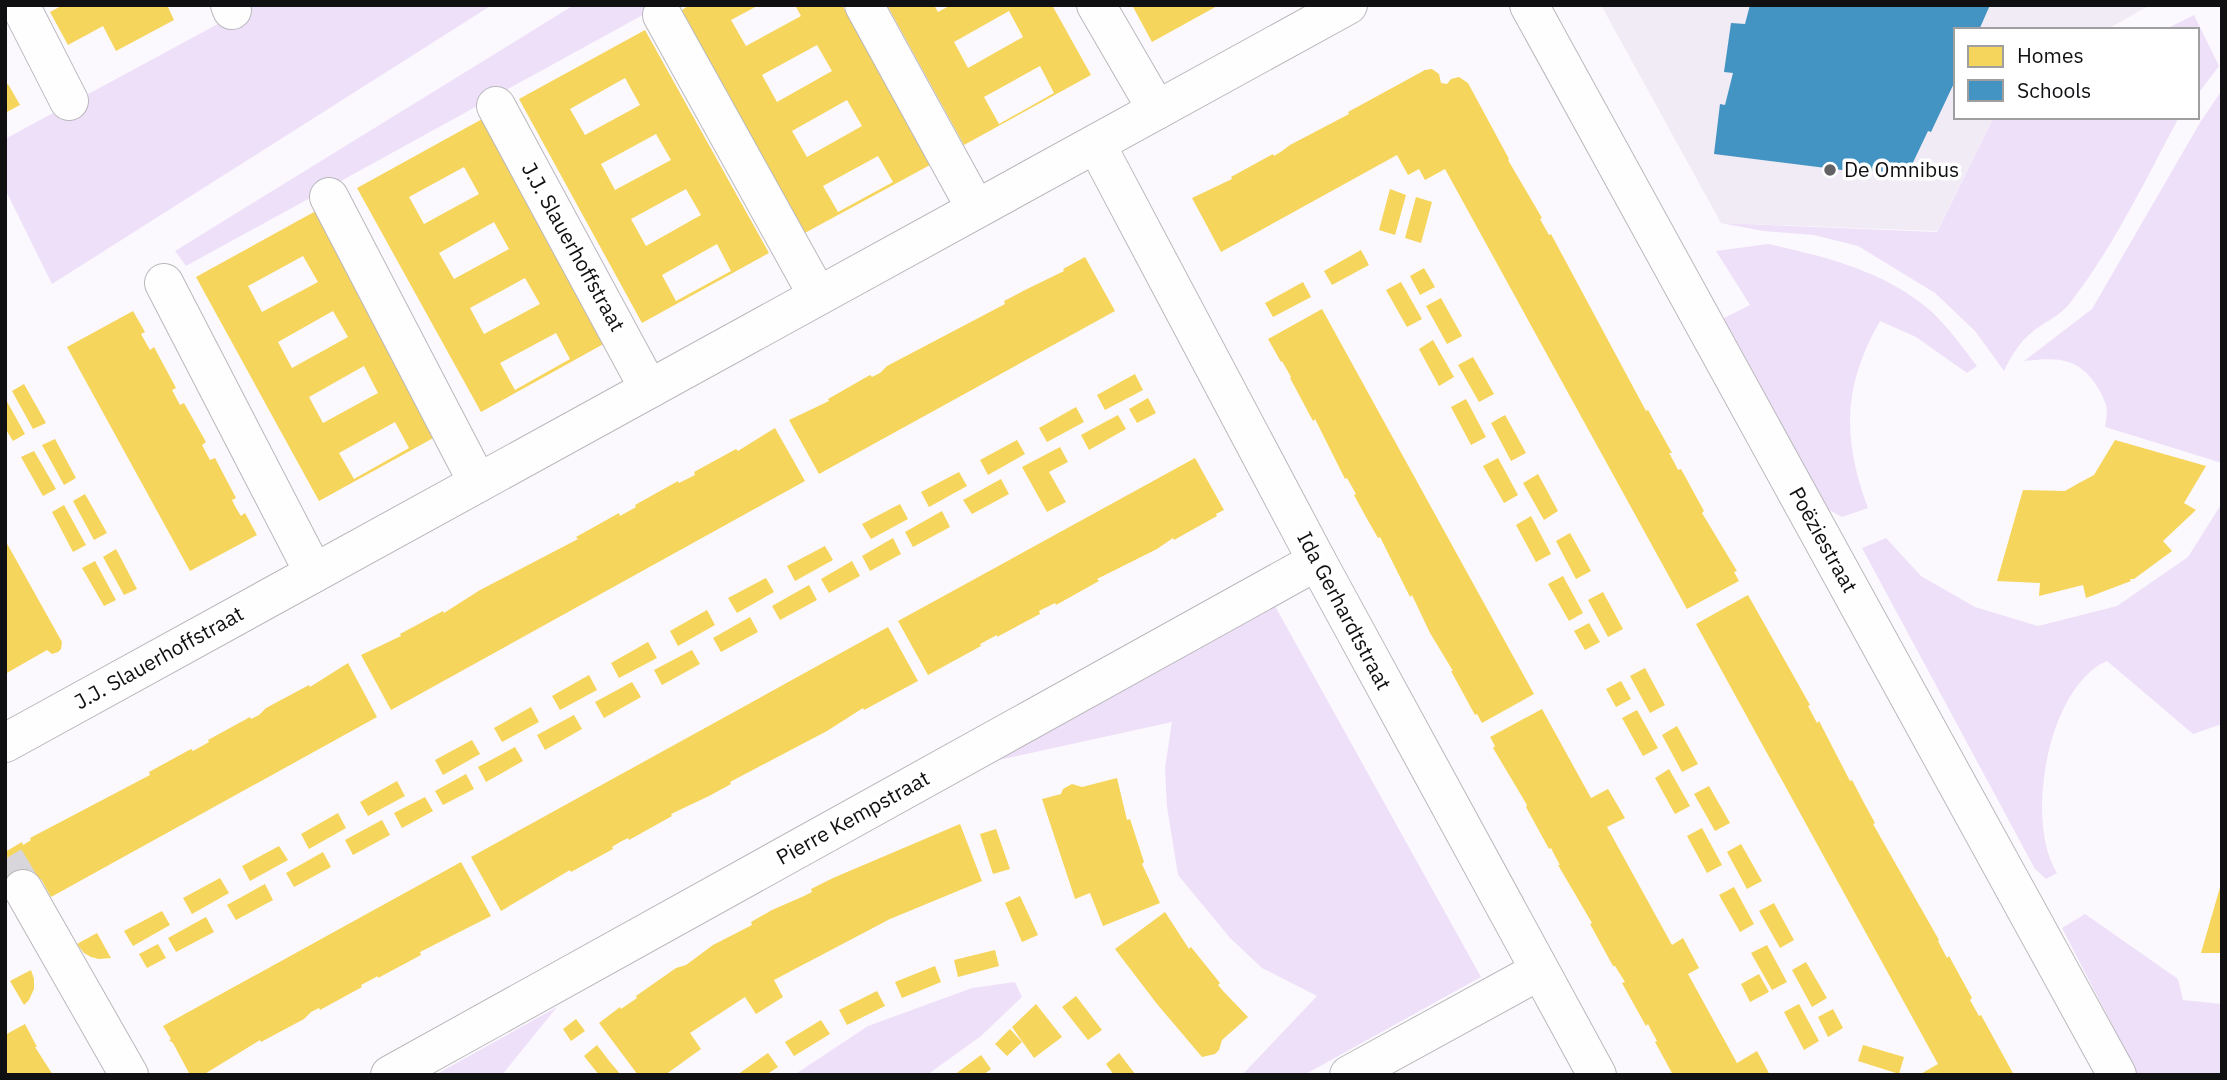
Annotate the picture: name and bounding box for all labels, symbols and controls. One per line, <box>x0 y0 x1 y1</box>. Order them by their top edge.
legend <box>1954 28 2199 119</box>
text: Homes <box>2017 41 2084 69</box>
text: Schools <box>2017 76 2091 104</box>
place label: De Omnibus <box>1844 155 1959 183</box>
street label: J.J. Slauerhoffstraat <box>516 157 632 336</box>
marker: De Omnibus <box>1822 162 1838 178</box>
street label: Poëziestraat <box>1783 482 1864 597</box>
street label: Ida Gerhardtstraat <box>1291 526 1398 695</box>
street label: J.J. Slauerhoffstraat <box>69 599 248 715</box>
street label: Pierre Kempstraat <box>771 763 934 871</box>

